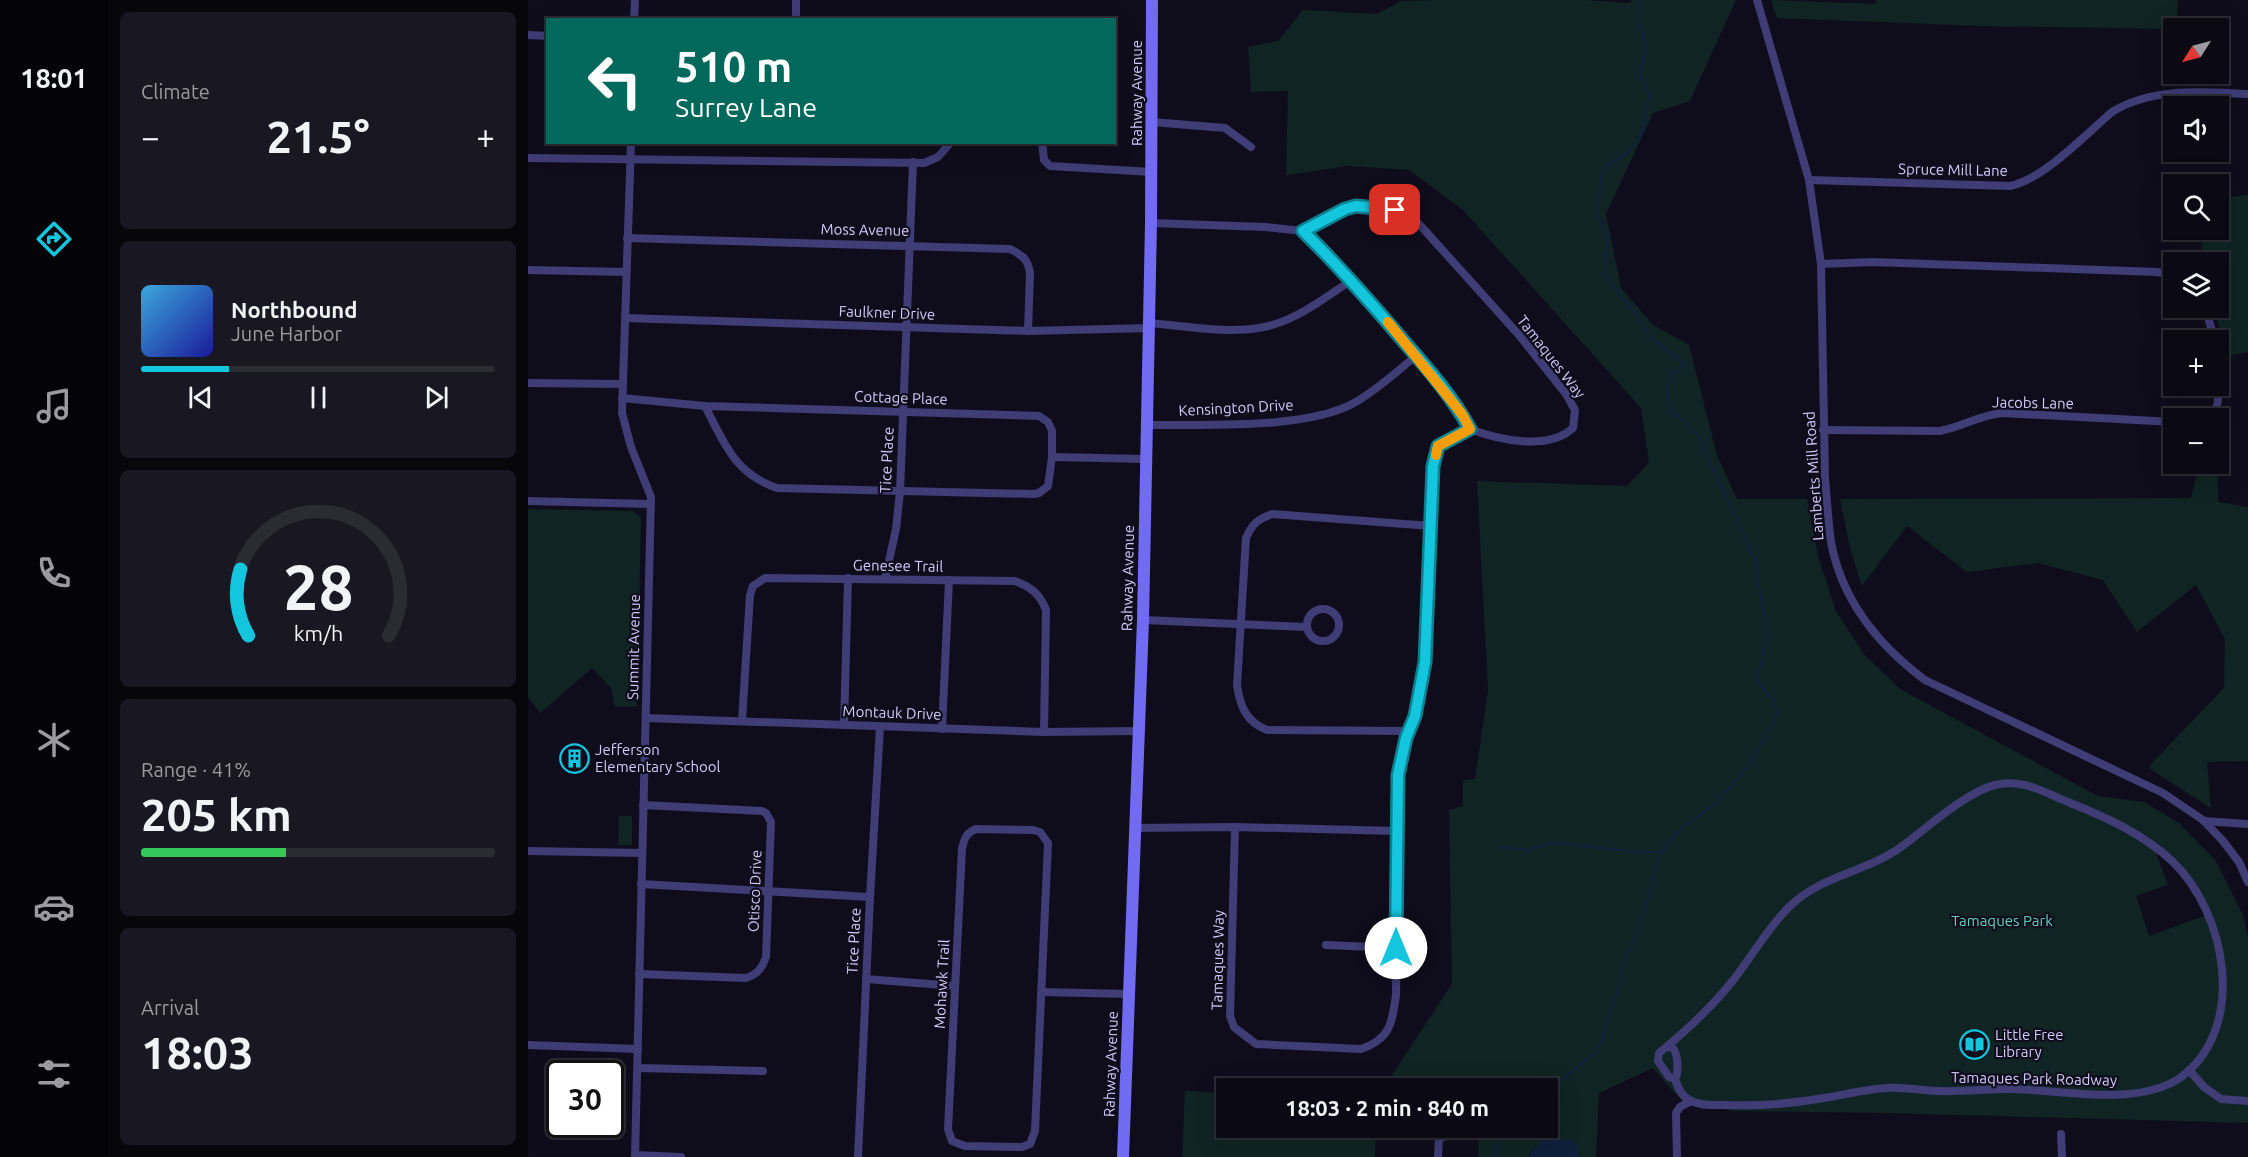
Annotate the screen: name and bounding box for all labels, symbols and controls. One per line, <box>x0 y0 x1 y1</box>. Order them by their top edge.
north arrow <box>2163 18 2229 84</box>
map controls <box>2163 18 2229 474</box>
street label: Rahway Avenue <box>1128 40 1145 146</box>
icon: left <box>576 42 654 120</box>
text: 510 m <box>675 43 792 90</box>
text: 18:01 <box>20 63 88 93</box>
text: Climate <box>141 80 210 103</box>
text: Surrey Lane <box>675 92 817 122</box>
button: sound <box>2163 96 2229 162</box>
text: 21.5° <box>266 111 370 162</box>
text: − <box>141 118 160 155</box>
text: + <box>476 118 495 155</box>
street label: Spruce Mill Lane <box>1898 160 2008 179</box>
button: search <box>2163 174 2229 240</box>
pin <box>1369 184 1420 235</box>
icon: arrive <box>1378 193 1411 226</box>
icon: directions <box>33 218 75 260</box>
street label: Moss Avenue <box>820 220 910 239</box>
button: layers <box>2163 252 2229 318</box>
text: Northbound <box>231 297 357 322</box>
street label: Faulkner Drive <box>838 302 936 323</box>
street label: Tamaques Way <box>1514 312 1589 401</box>
text: June Harbor <box>231 322 342 345</box>
button: + <box>2163 330 2229 396</box>
icon: previous <box>184 381 217 414</box>
icon: pause <box>302 381 335 414</box>
icon: next <box>420 381 453 414</box>
icon: music <box>33 385 75 427</box>
street label: Cottage Place <box>854 387 948 408</box>
street label: Jacobs Lane <box>1992 393 2074 412</box>
street label: Kensington Drive <box>1178 396 1294 419</box>
button: − <box>2163 408 2229 474</box>
street label: Lamberts Mill Road <box>1801 411 1826 541</box>
street label: Tice Place <box>876 426 897 494</box>
street label: Rahway Avenue <box>1118 525 1137 631</box>
icon: phone <box>33 552 75 594</box>
text: 28 <box>283 552 353 622</box>
street label: Genesee Trail <box>853 556 943 575</box>
street label: Summit Avenue <box>624 594 643 700</box>
text: km/h <box>293 621 343 645</box>
street label: Montauk Drive <box>842 702 942 723</box>
icon: climate <box>33 719 75 761</box>
place label: Jefferson Elementary School <box>595 741 721 775</box>
building icon: Jefferson Elementary School <box>558 743 590 775</box>
text: Range · 41% <box>141 758 251 781</box>
text: 205 km <box>141 789 292 840</box>
street label: Otisco Drive <box>745 850 764 932</box>
icon: car <box>33 886 75 928</box>
street label: Tice Place <box>843 907 864 975</box>
street label: Tamaques Way <box>1208 910 1227 1010</box>
park label: Tamaques Park <box>1951 912 2053 929</box>
position arrow <box>1364 916 1428 980</box>
street label: Mohawk Trail <box>931 939 952 1029</box>
text: Arrival <box>141 996 199 1019</box>
street label: Rahway Avenue <box>1100 1011 1121 1117</box>
place label: Little Free Library <box>1995 1026 2064 1060</box>
text: 18:03 <box>141 1027 254 1078</box>
library icon: Little Free Library <box>1958 1028 1990 1060</box>
icon: filters <box>33 1053 75 1095</box>
speed limit sign: 30 <box>546 1060 624 1138</box>
street label: Tamaques Park Roadway <box>1951 1069 2117 1088</box>
text: 18:03 · 2 min · 840 m <box>1285 1095 1489 1120</box>

